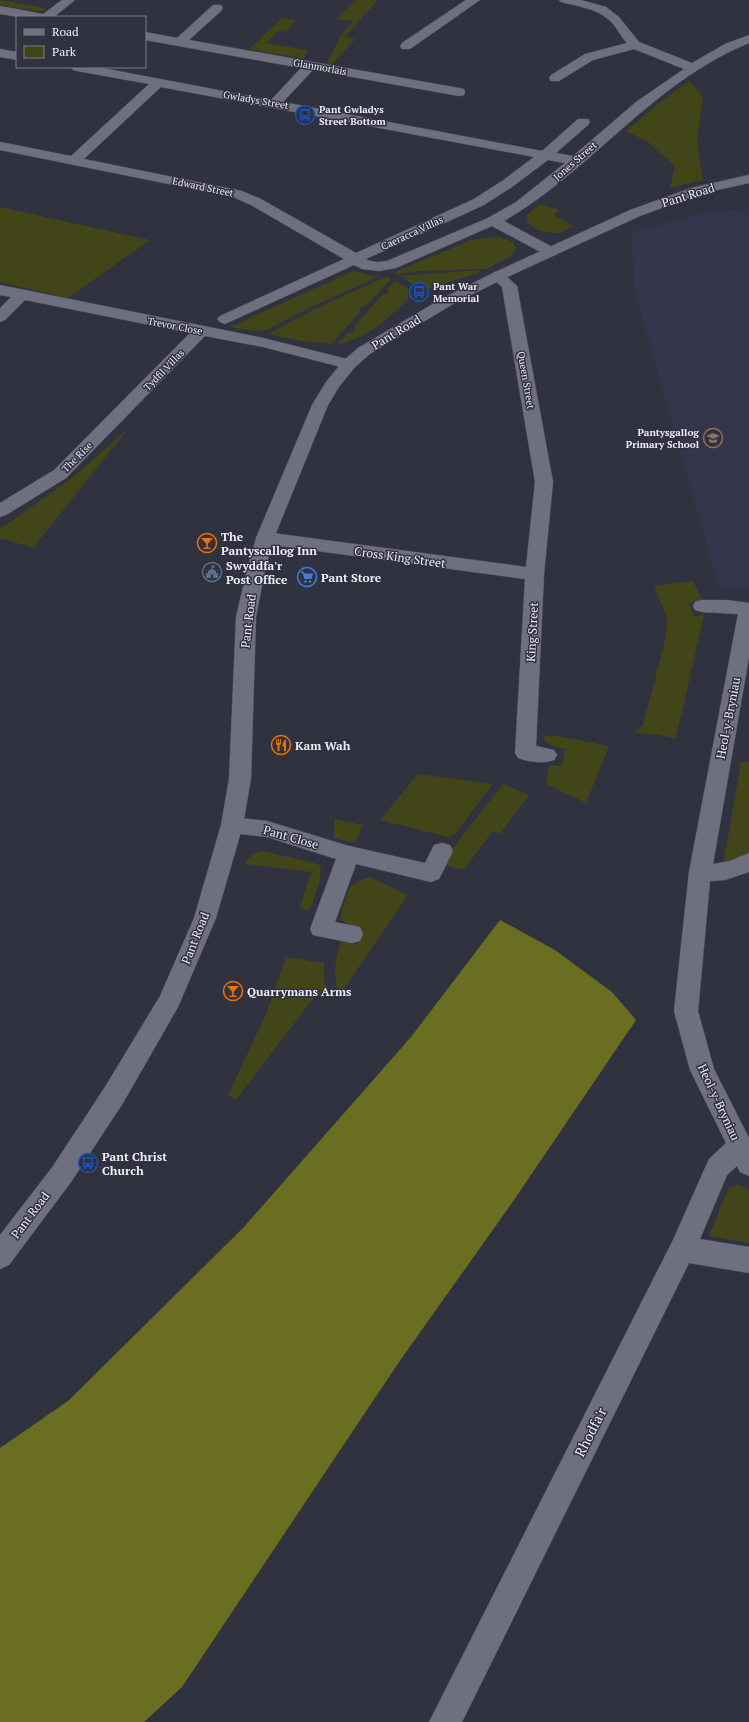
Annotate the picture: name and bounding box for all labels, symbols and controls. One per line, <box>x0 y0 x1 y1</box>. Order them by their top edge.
legend <box>16 16 146 68</box>
text: Road <box>52 24 79 39</box>
text: Park <box>52 44 77 59</box>
street label: Glanmorlais <box>292 56 348 78</box>
street label: Gwladys Street <box>222 88 290 112</box>
place label: Pant Gwladys Street Bottom <box>319 103 387 128</box>
bus stop icon: Pant Gwladys Street Bottom <box>294 104 316 126</box>
street label: Jones Street <box>551 138 600 183</box>
street label: Edward Street <box>171 174 235 200</box>
street label: Pant Road <box>660 180 717 210</box>
street label: Caeracca Villas <box>379 213 445 253</box>
place label: Pant War Memorial <box>433 280 480 305</box>
bus stop icon: Pant War Memorial <box>408 281 430 303</box>
street label: Pant Road <box>369 311 423 352</box>
street label: Trevor Close <box>146 314 204 338</box>
street label: Tydfil Villas <box>141 346 187 394</box>
street label: Queen Street <box>515 350 538 410</box>
place label: Pantysgallog Primary School <box>626 426 700 451</box>
school or university icon: Pantysgallog Primary School <box>702 427 724 449</box>
street label: The Rise <box>59 439 95 475</box>
place label: The Pantyscallog Inn <box>221 529 317 558</box>
bar icon: The Pantyscallog Inn <box>196 532 218 554</box>
street label: Cross King Street <box>353 543 447 571</box>
place label: Swyddfa'r Post Office <box>226 558 288 587</box>
public building icon: Swyddfa'r Post Office <box>201 561 223 583</box>
supermarket icon: Pant Store <box>296 566 318 588</box>
place label: Pant Store <box>321 570 382 585</box>
street label: Pant Road <box>237 593 259 649</box>
street label: King Street <box>523 601 541 662</box>
street label: Heol-y-Bryniau <box>713 676 743 760</box>
restaurant icon: Kam Wah <box>270 734 292 756</box>
place label: Kam Wah <box>295 738 351 753</box>
street label: Pant Close <box>262 822 320 852</box>
street label: Pant Road <box>178 910 212 966</box>
bar icon: Quarrymans Arms <box>222 980 244 1002</box>
place label: Quarrymans Arms <box>247 984 352 999</box>
street label: Heol-y-Bryniau <box>695 1061 743 1143</box>
place label: Pant Christ Church <box>102 1149 167 1178</box>
bus stop icon: Pant Christ Church <box>77 1152 99 1174</box>
street label: Pant Road <box>8 1188 53 1241</box>
street label: Rhodfa'r <box>570 1404 611 1460</box>

